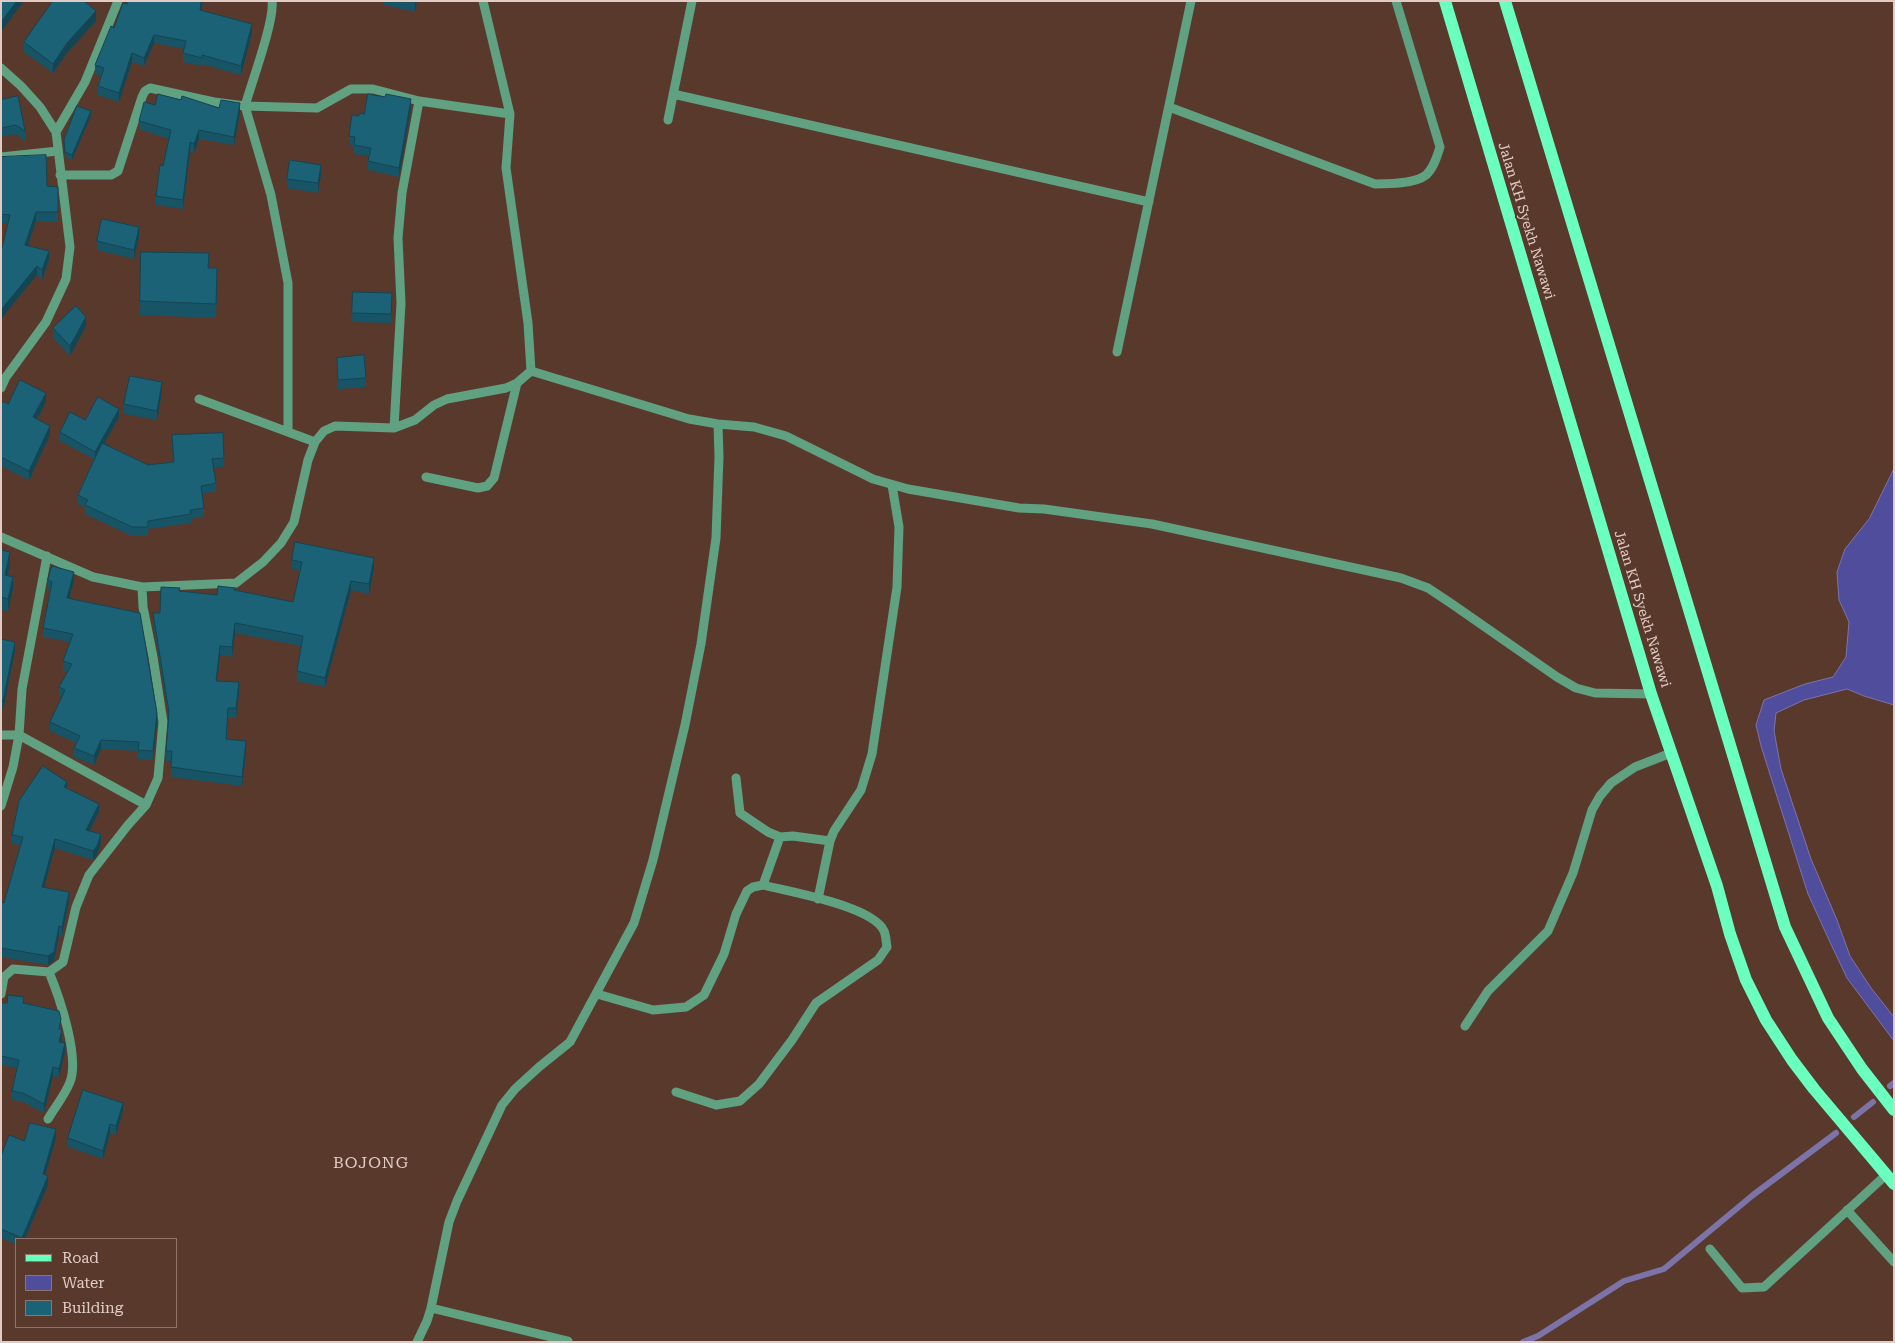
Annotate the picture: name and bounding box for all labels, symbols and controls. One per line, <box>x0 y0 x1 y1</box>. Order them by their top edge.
street label: Jalan KH Syekh Nawawi <box>1494 140 1558 302</box>
street label: Jalan KH Syekh Nawawi <box>1610 528 1674 690</box>
district label: BOJONG <box>332 1153 410 1173</box>
legend <box>15 1238 178 1328</box>
text: Road <box>62 1249 99 1267</box>
text: Water <box>62 1274 104 1292</box>
text: Building <box>62 1299 123 1317</box>

